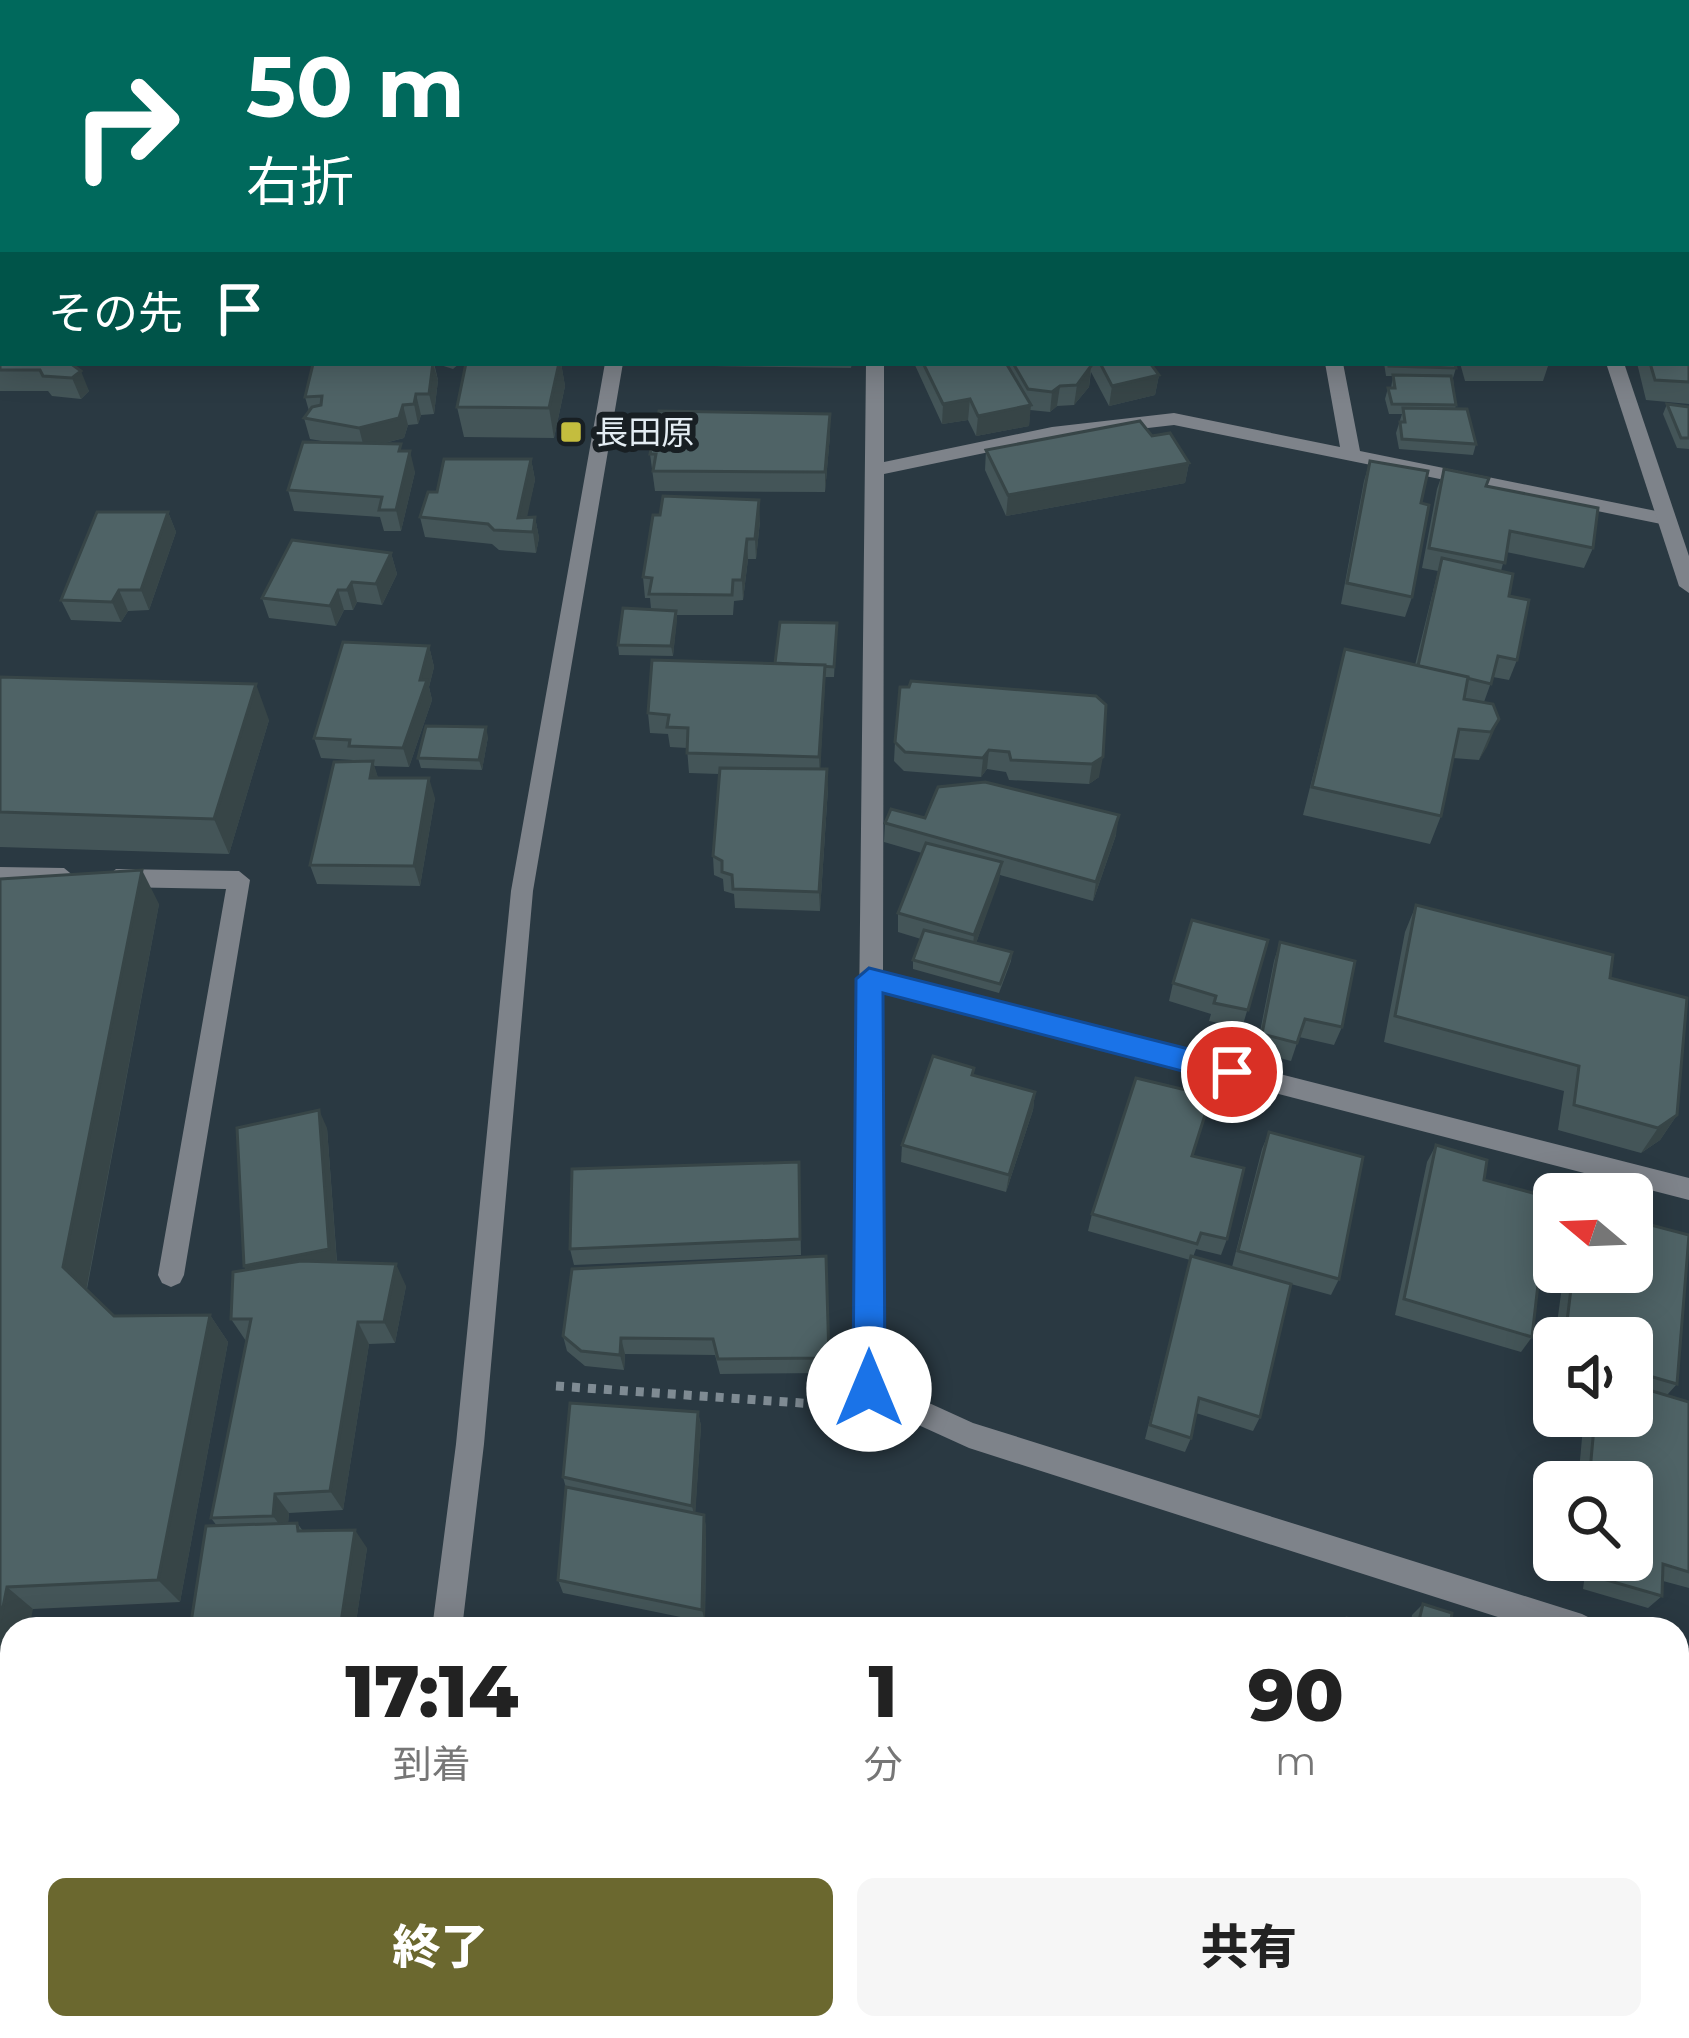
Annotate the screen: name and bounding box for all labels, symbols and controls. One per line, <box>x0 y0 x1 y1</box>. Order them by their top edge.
text: 50 m <box>246 36 465 138</box>
icon: right <box>48 48 204 204</box>
text: 右折 <box>246 149 354 215</box>
icon: arrive <box>207 276 273 342</box>
text: その先 <box>48 285 183 340</box>
place label: 長田原 <box>595 412 694 452</box>
marker: 長田原 <box>558 419 584 445</box>
pin <box>1181 1021 1283 1123</box>
icon: arrive <box>1199 1039 1265 1105</box>
north arrow <box>1533 1173 1653 1293</box>
map controls <box>1533 1173 1653 1581</box>
button: sound <box>1533 1317 1653 1437</box>
position arrow <box>806 1326 932 1452</box>
button: search <box>1533 1461 1653 1581</box>
text: 17:14 <box>345 1647 518 1735</box>
text: 1 <box>868 1647 898 1735</box>
text: 90 <box>1248 1651 1344 1739</box>
text: m <box>1275 1737 1316 1785</box>
text: 到着 <box>393 1740 471 1788</box>
text: 分 <box>864 1740 903 1788</box>
button: 終了 <box>48 1878 833 2016</box>
button: 共有 <box>857 1878 1641 2016</box>

